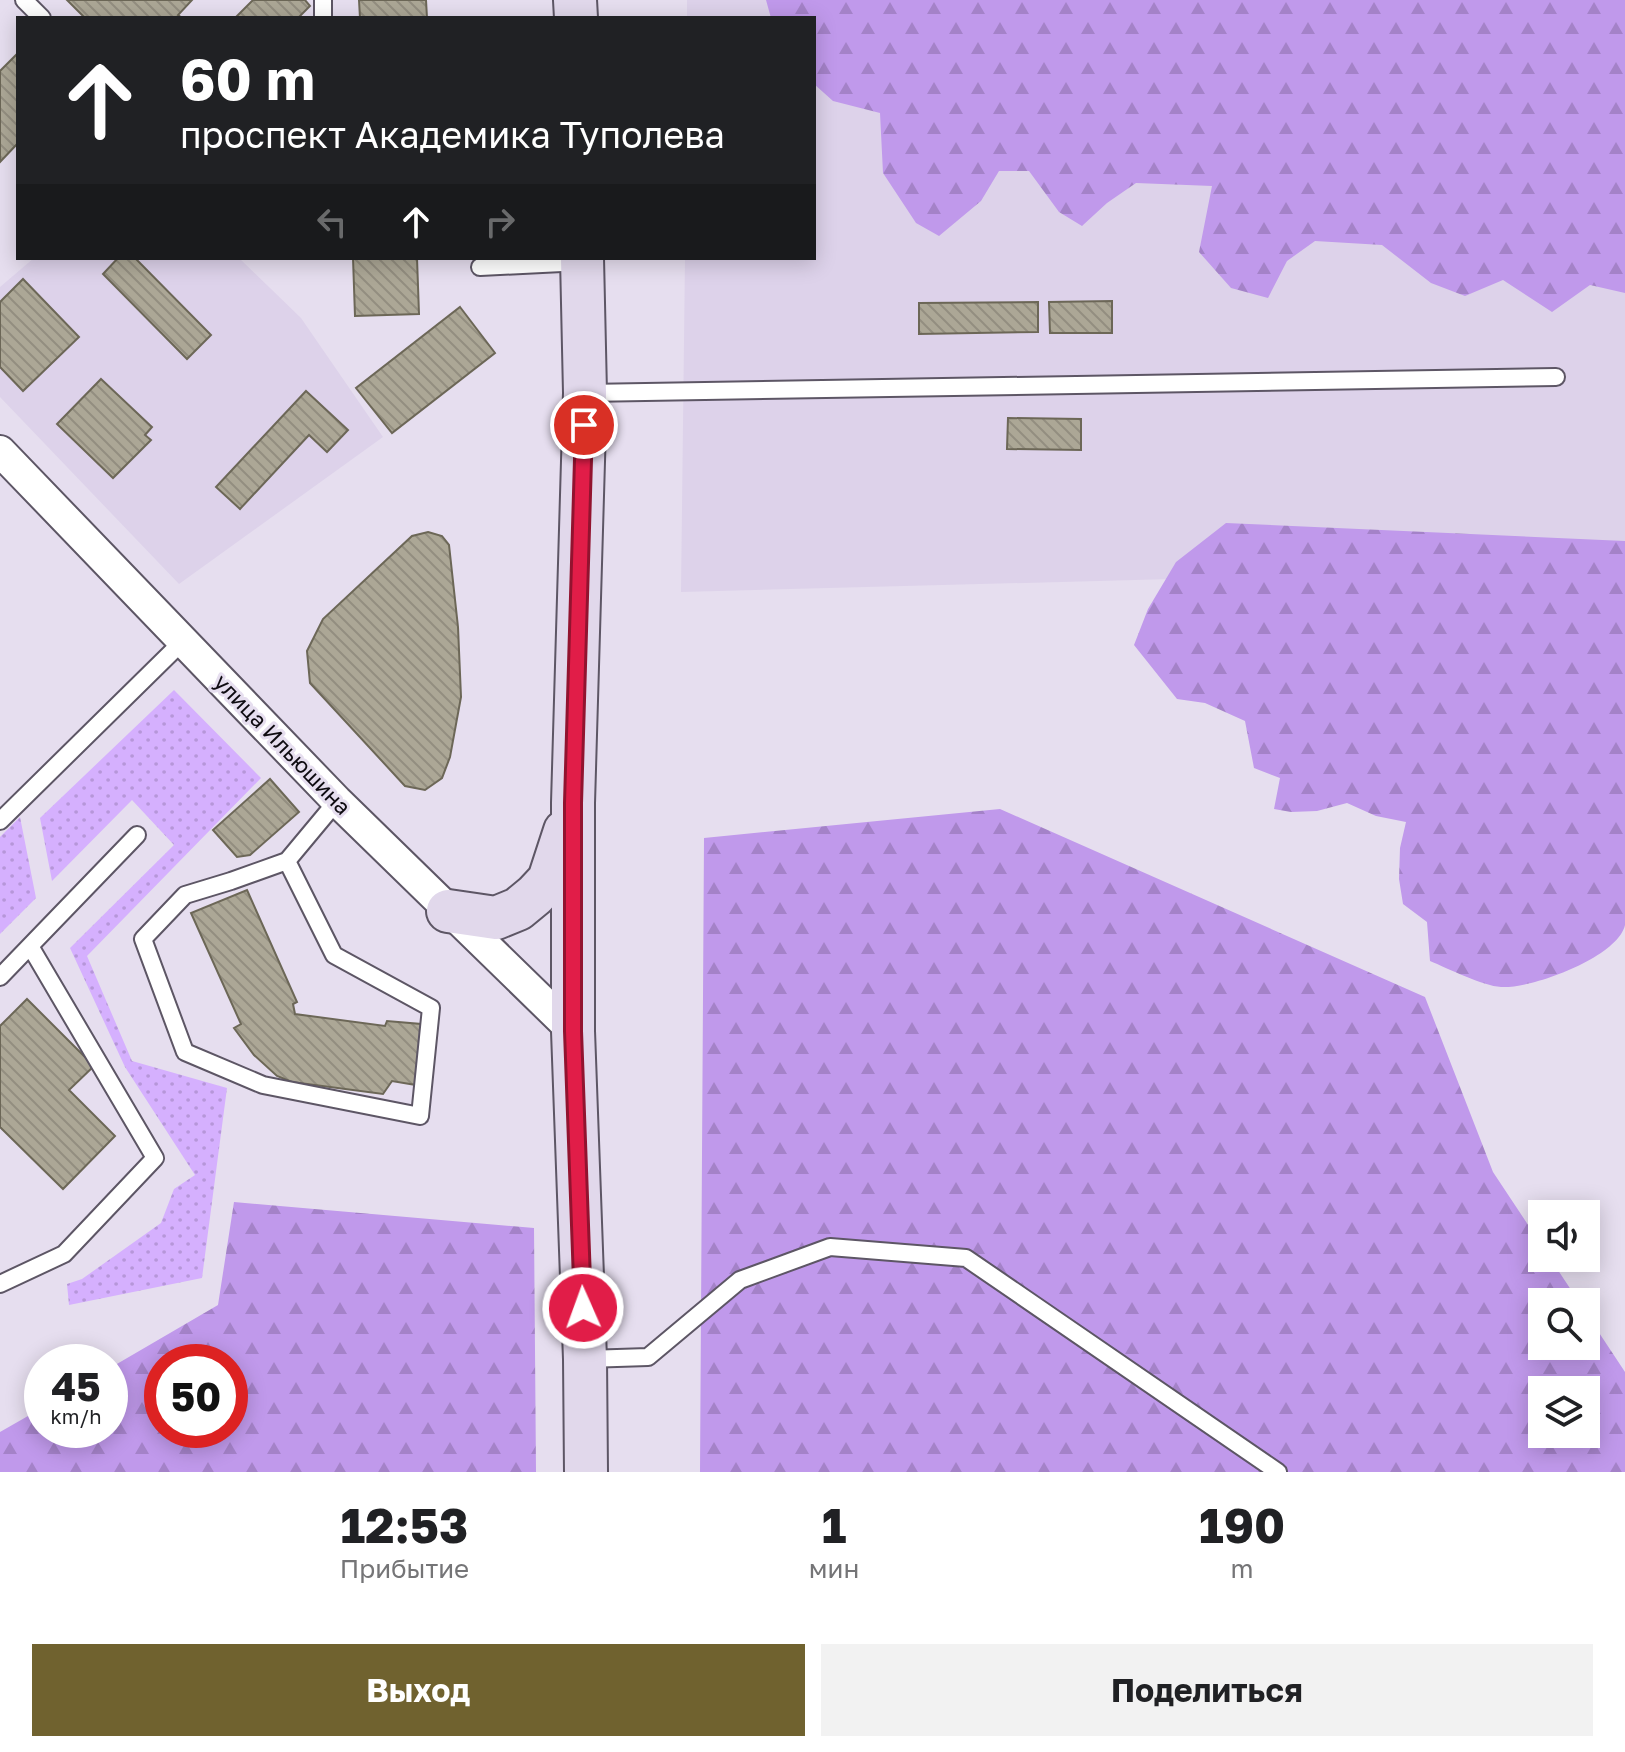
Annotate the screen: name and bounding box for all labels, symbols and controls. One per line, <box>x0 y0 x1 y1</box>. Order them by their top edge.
text: 60 m <box>180 45 315 112</box>
icon: ahead <box>48 48 152 152</box>
text: проспект Академика Туполева <box>180 113 725 156</box>
icon: left <box>310 200 354 244</box>
icon: ahead <box>394 200 438 244</box>
icon: right <box>478 200 522 244</box>
pin <box>550 391 618 459</box>
icon: arrive <box>562 403 606 447</box>
street label: улица Ильюшина <box>209 668 357 820</box>
map controls <box>1528 1200 1600 1448</box>
button: sound <box>1528 1200 1600 1272</box>
position arrow <box>541 1266 625 1350</box>
button: search <box>1528 1288 1600 1360</box>
speed limit sign: 50 <box>144 1344 248 1448</box>
text: 45 <box>51 1362 101 1410</box>
button: layers <box>1528 1376 1600 1448</box>
text: km/h <box>51 1404 101 1428</box>
text: 12:53 <box>340 1496 468 1554</box>
text: 1 <box>822 1496 846 1554</box>
text: 190 <box>1199 1496 1285 1554</box>
text: Прибытие <box>340 1553 469 1584</box>
text: мин <box>809 1553 859 1584</box>
text: m <box>1231 1553 1254 1584</box>
button: Выход <box>32 1644 805 1736</box>
button: Поделиться <box>821 1644 1593 1736</box>

